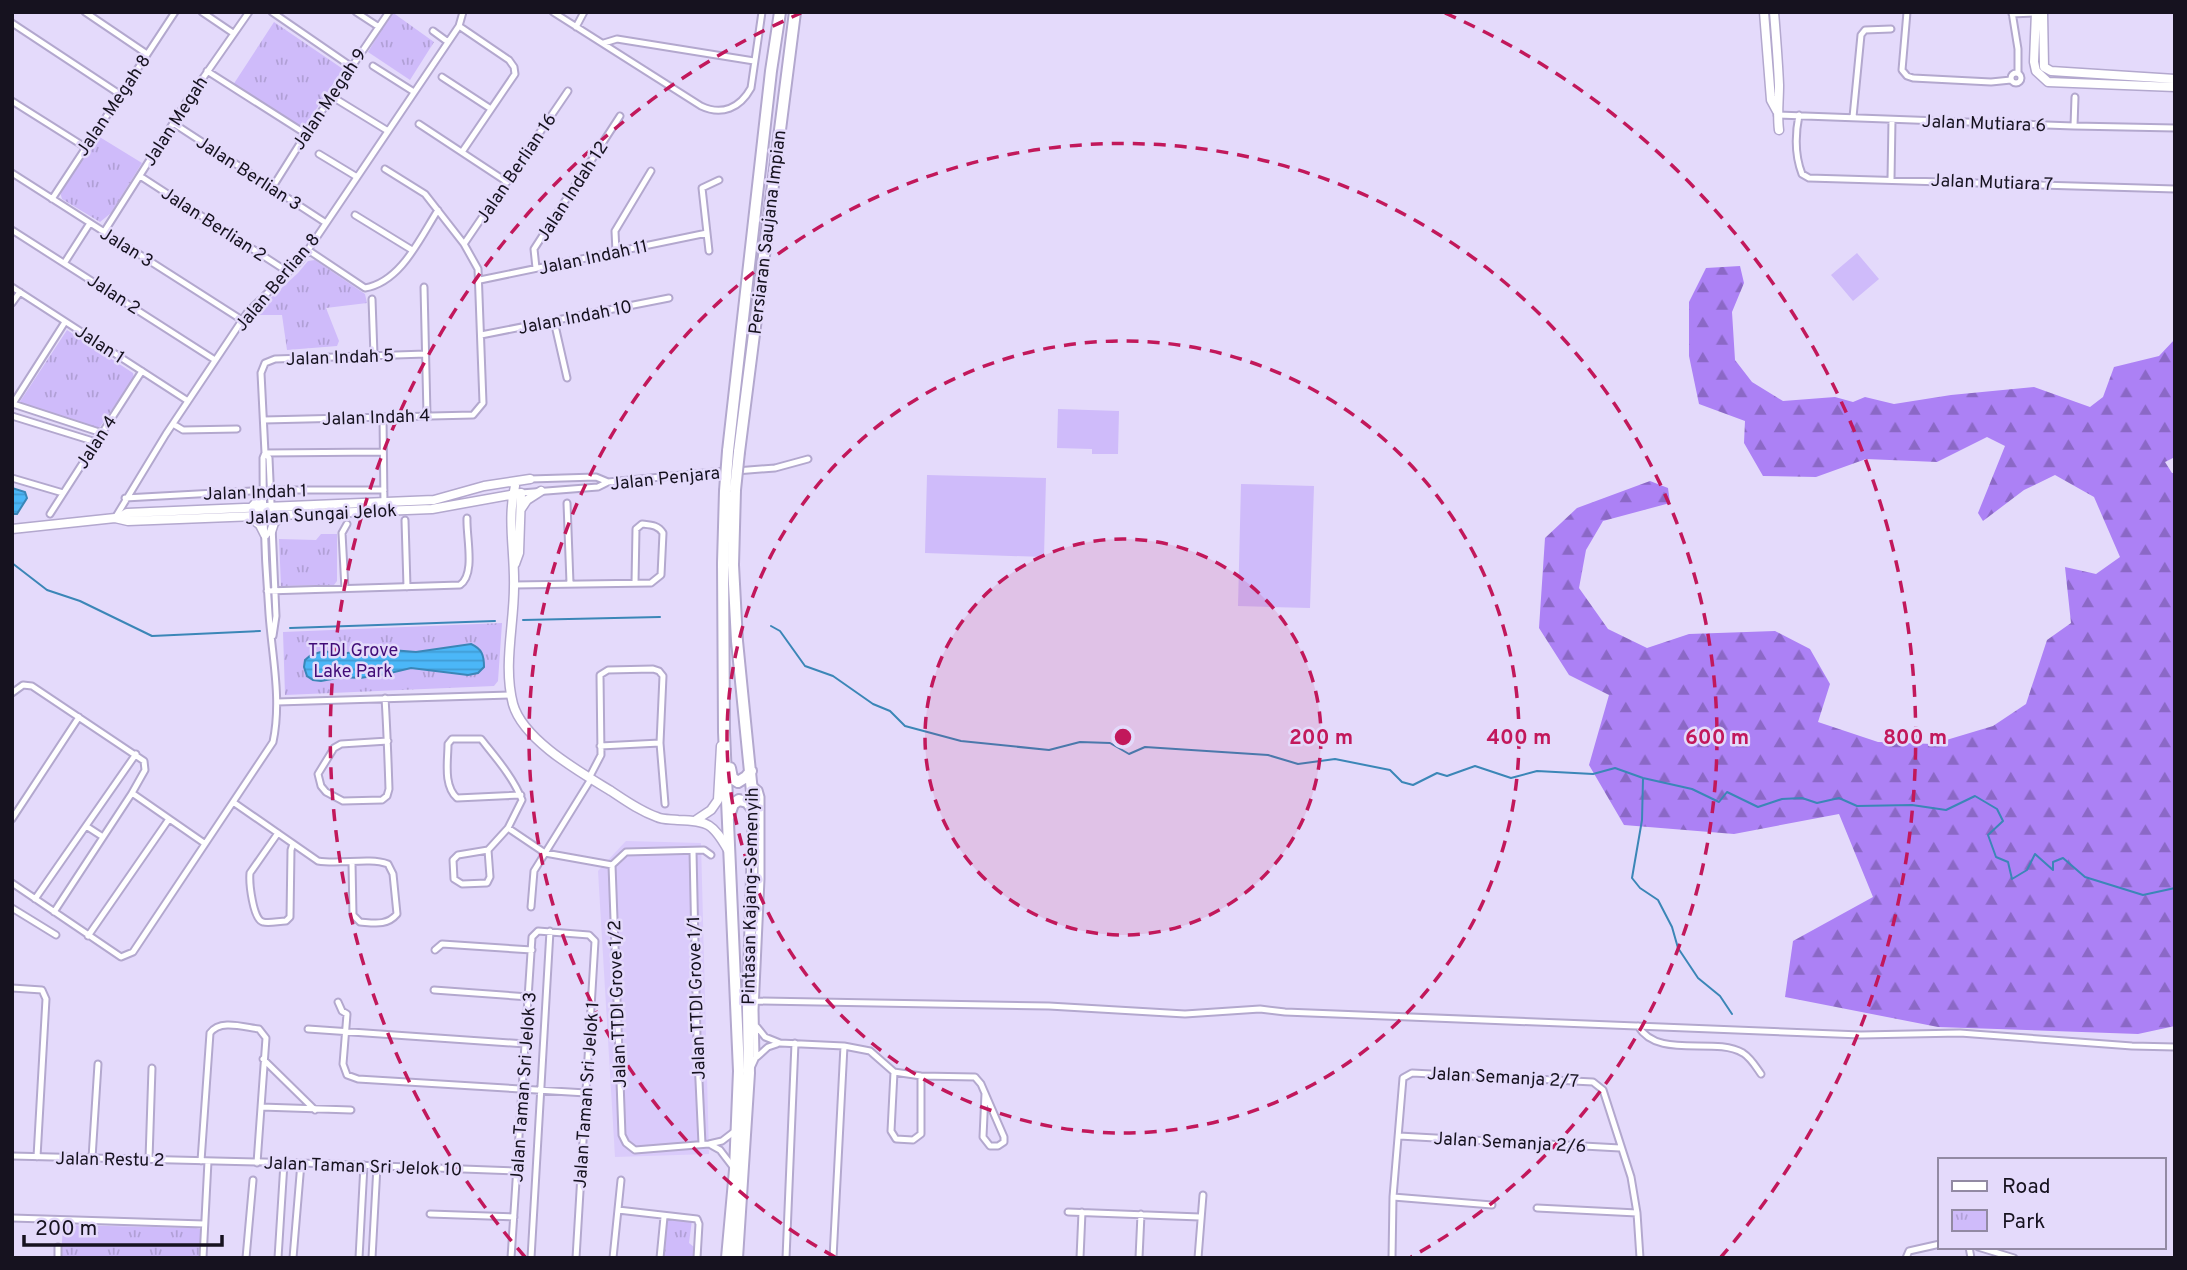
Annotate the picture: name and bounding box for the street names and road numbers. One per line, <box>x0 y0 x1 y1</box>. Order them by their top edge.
street label: Jalan Megah 9 <box>288 45 373 155</box>
street label: Jalan Megah 8 <box>72 51 157 161</box>
street label: Jalan Megah <box>139 73 214 171</box>
street label: Jalan Berlian 16 <box>472 109 562 228</box>
street label: Jalan Mutiara 6 <box>1921 111 2047 138</box>
street label: Persiaran Saujana Impian <box>745 129 792 336</box>
street label: Jalan Berlian 3 <box>191 132 305 217</box>
street label: Jalan Indah 12 <box>532 137 614 246</box>
street label: Jalan Mutiara 7 <box>1930 170 2054 197</box>
street label: Jalan Berlian 2 <box>156 183 270 268</box>
street label: Jalan 3 <box>95 223 157 274</box>
street label: Jalan Berlian 8 <box>230 229 326 337</box>
street label: Jalan Indah 11 <box>537 236 650 281</box>
street label: Jalan 2 <box>82 270 144 321</box>
street label: Jalan Indah 10 <box>516 296 634 341</box>
street label: Jalan 1 <box>70 321 128 370</box>
street label: Jalan Indah 5 <box>285 345 395 372</box>
street label: Jalan Indah 4 <box>321 405 431 432</box>
street label: Jalan 4 <box>71 412 123 474</box>
street label: Jalan Penjara <box>609 462 721 497</box>
street label: Jalan Indah 1 <box>203 480 308 507</box>
street label: Jalan Sungai Jelok <box>245 500 398 531</box>
street label: Pintasan Kajang-Semenyih <box>738 787 765 1005</box>
street label: Jalan TTDI Grove 1/1 <box>683 916 712 1080</box>
street label: Jalan TTDI Grove 1/2 <box>604 919 633 1089</box>
street label: Jalan Taman Sri Jelok 3 <box>506 991 543 1183</box>
street label: Jalan Taman Sri Jelok 1 <box>569 1001 605 1189</box>
street label: Jalan Semanja 2/7 <box>1426 1063 1579 1094</box>
street label: Jalan Semanja 2/6 <box>1433 1128 1587 1159</box>
street label: Jalan Restu 2 <box>55 1148 165 1173</box>
street label: Jalan Taman Sri Jelok 10 <box>263 1153 463 1182</box>

